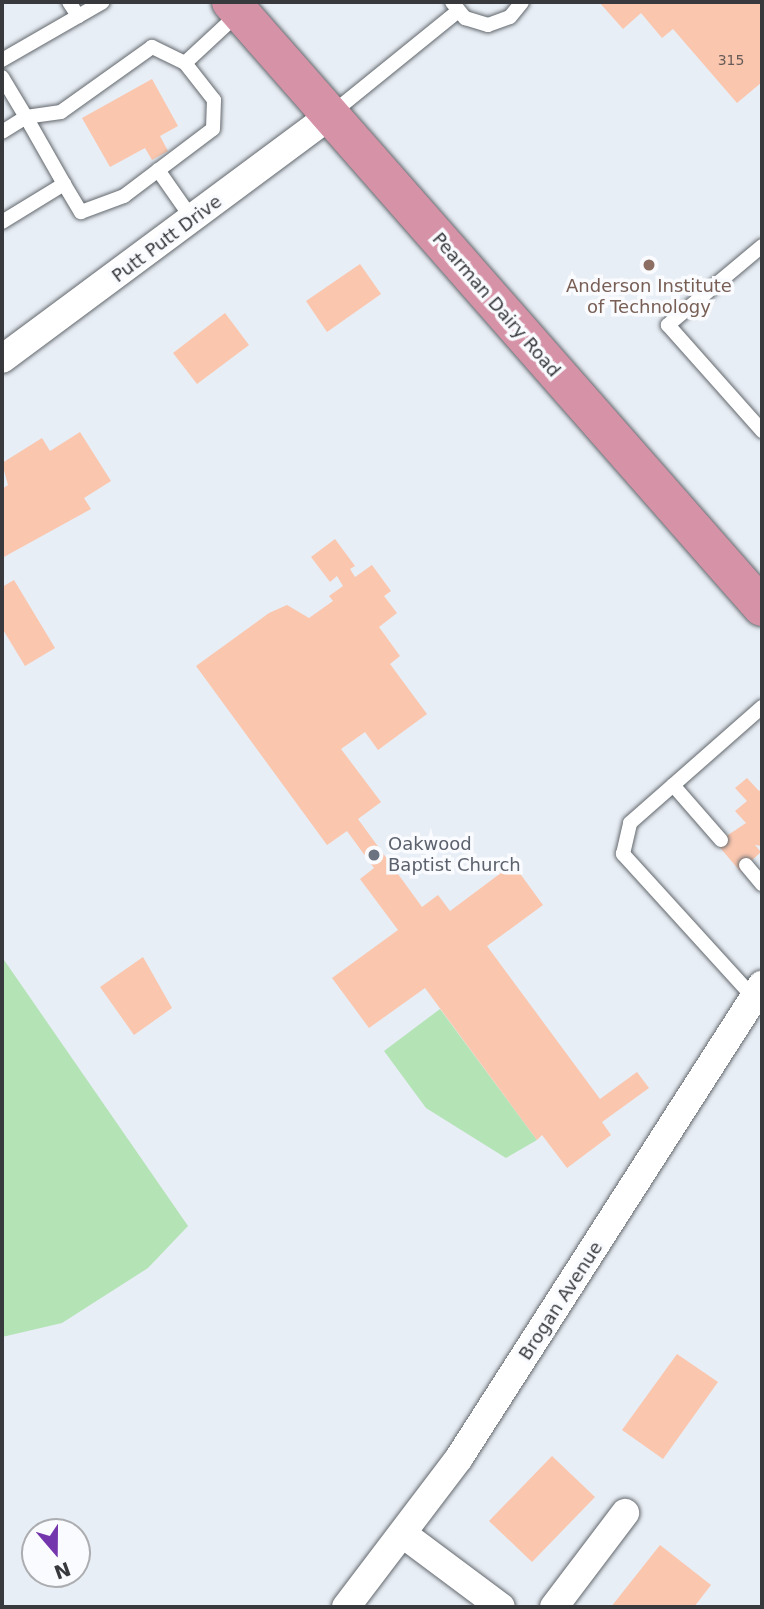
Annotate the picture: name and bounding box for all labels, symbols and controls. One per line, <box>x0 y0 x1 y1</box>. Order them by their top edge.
house number: 315 <box>718 52 744 68</box>
street label: Putt Putt Drive <box>108 191 226 287</box>
street label: Pearman Dairy Road <box>428 229 564 381</box>
marker: Anderson Institute of Technology <box>641 257 657 273</box>
place label: Anderson Institute of Technology <box>566 276 732 318</box>
place label: Oakwood Baptist Church <box>388 834 521 876</box>
marker: Oakwood Baptist Church <box>366 847 382 863</box>
street label: Brogan Avenue <box>515 1238 607 1364</box>
north arrow <box>21 1518 91 1588</box>
text: N <box>51 1558 74 1584</box>

